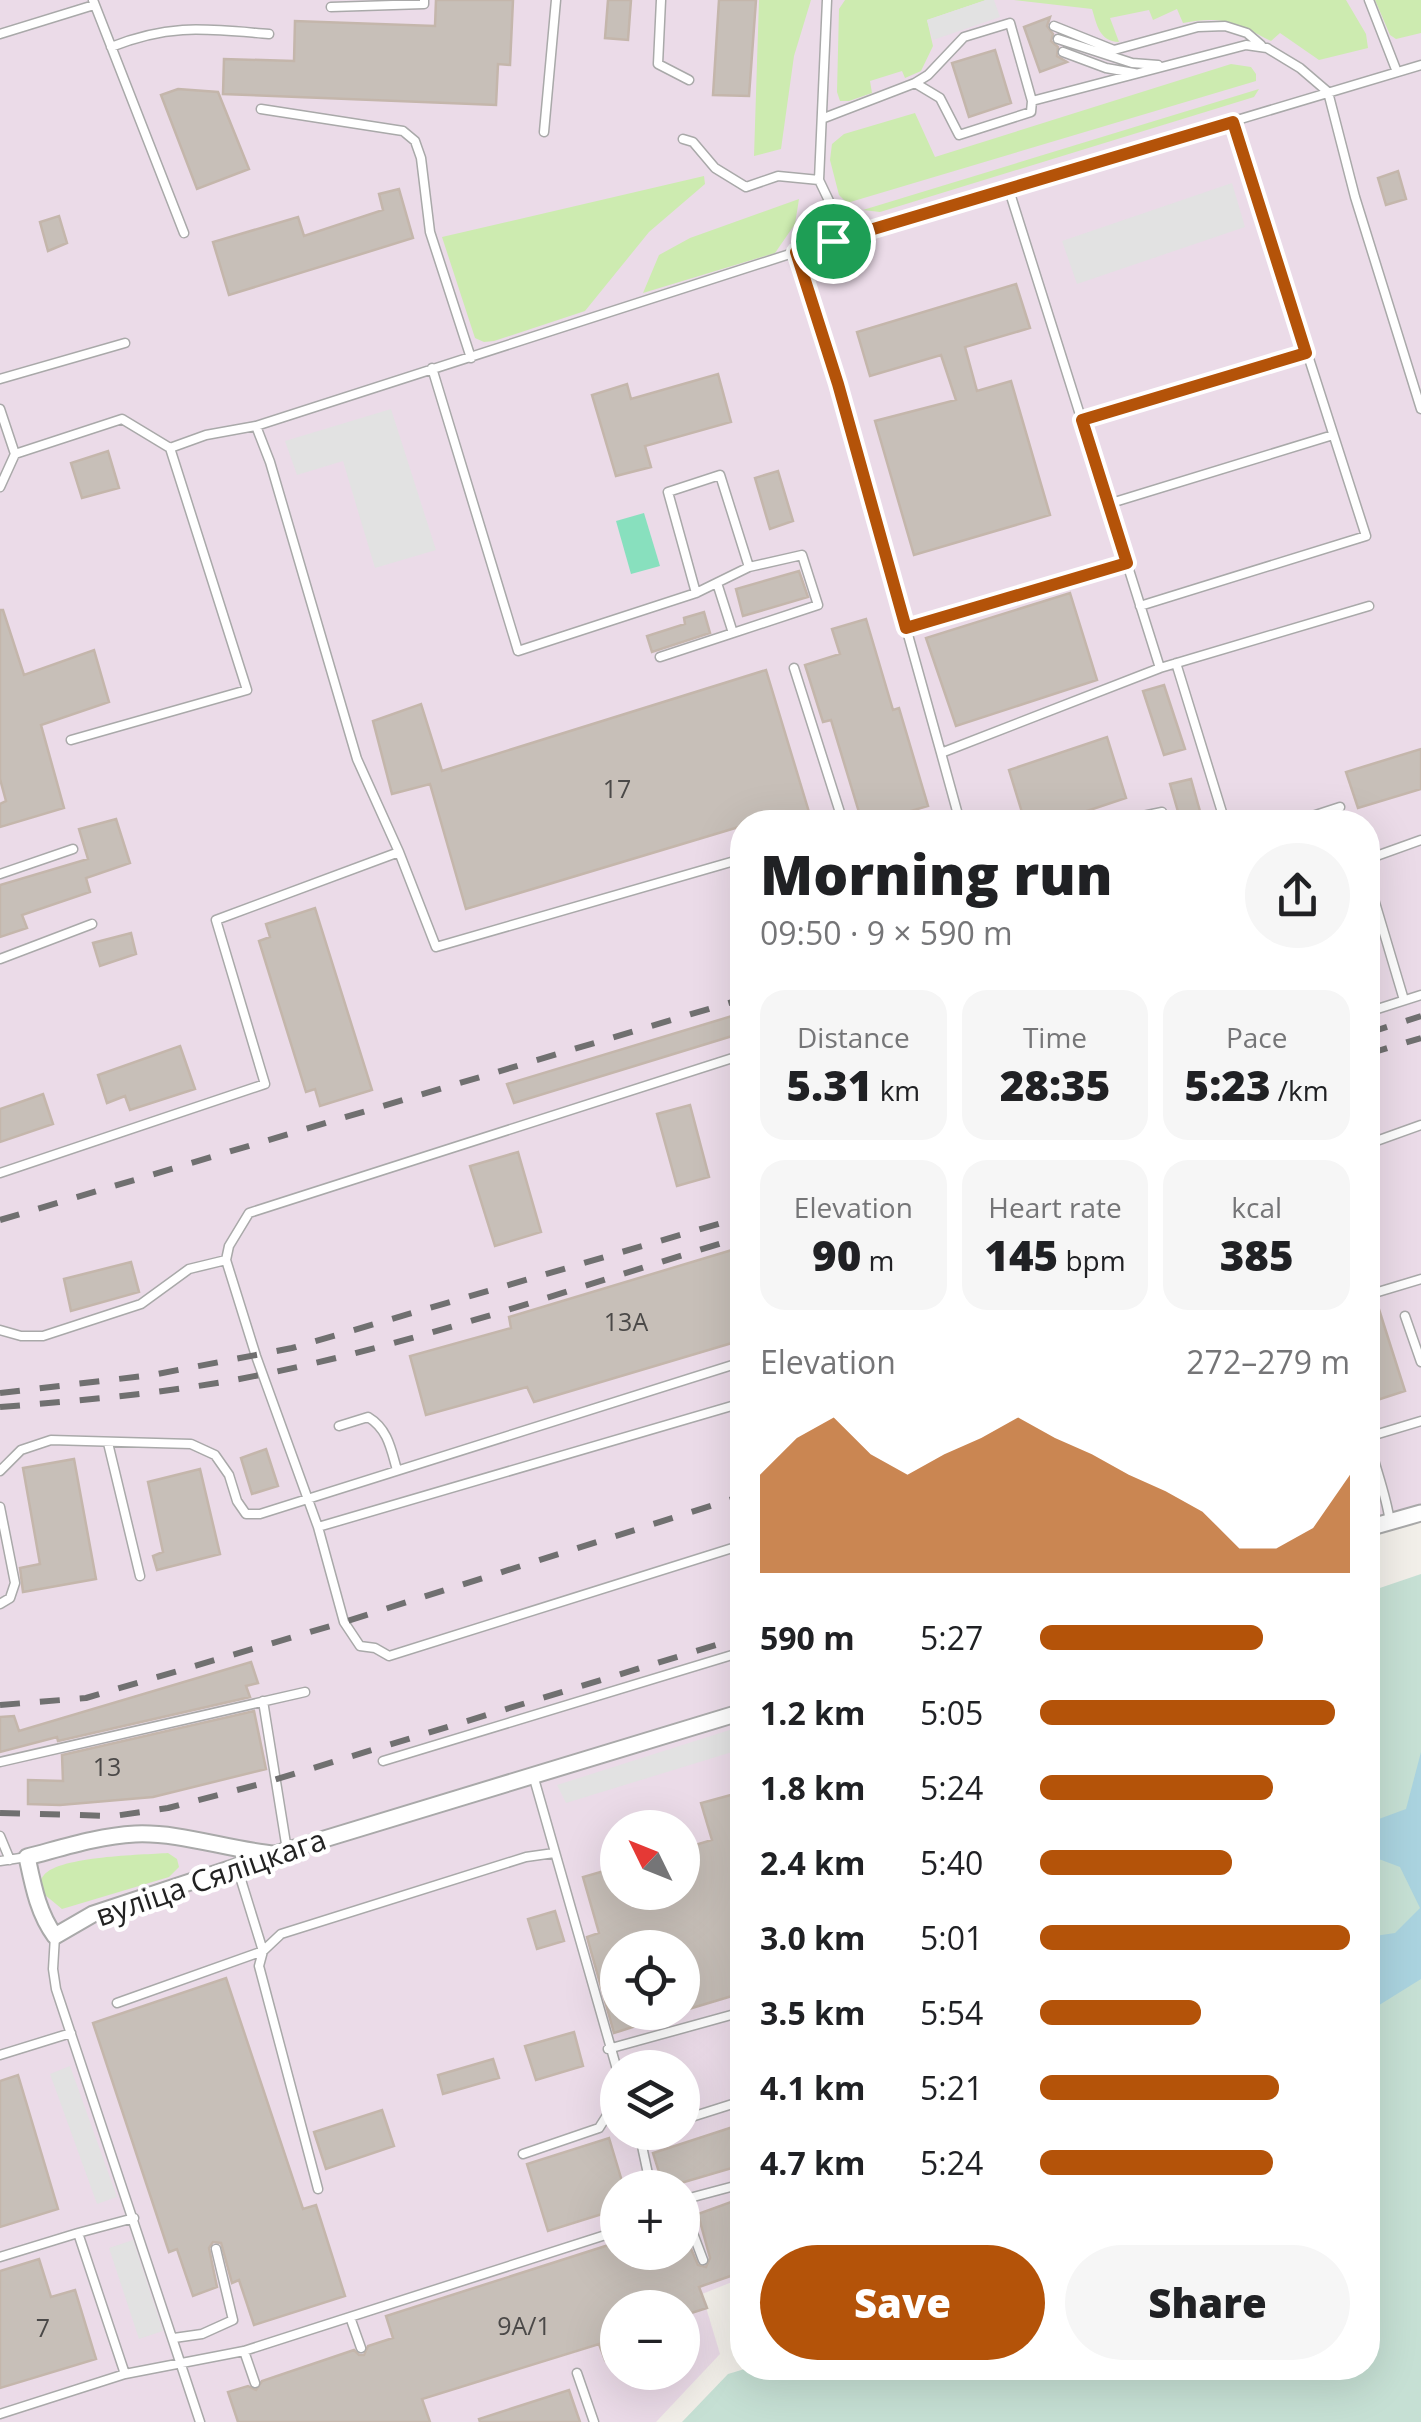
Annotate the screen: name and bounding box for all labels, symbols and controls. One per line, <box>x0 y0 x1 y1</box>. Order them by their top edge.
pin <box>791 199 876 284</box>
icon: arrive <box>806 214 861 269</box>
house number: 17 <box>603 771 631 805</box>
text: Morning run <box>760 836 1113 911</box>
button: share <box>1245 843 1350 948</box>
text: 09:50 · 9 × 590 m <box>760 911 1013 954</box>
text: Distance <box>797 1018 910 1056</box>
text: Time <box>1023 1018 1087 1056</box>
text: Pace <box>1226 1018 1287 1056</box>
text: 5.31 <box>786 1056 872 1113</box>
text: 28:35 <box>1000 1056 1110 1113</box>
text: 5:23 <box>1185 1056 1271 1113</box>
text: km <box>872 1071 920 1109</box>
text: /km <box>1271 1071 1329 1109</box>
text: Elevation <box>794 1188 913 1226</box>
text: Heart rate <box>988 1188 1122 1226</box>
text: kcal <box>1231 1188 1282 1226</box>
text: 90 <box>812 1226 861 1283</box>
text: 145 <box>984 1226 1058 1283</box>
text: 385 <box>1220 1226 1294 1283</box>
text: m <box>861 1241 895 1279</box>
text: bpm <box>1058 1241 1126 1279</box>
house number: 13А <box>604 1304 648 1338</box>
text: Elevation <box>760 1340 896 1383</box>
text: 272–279 m <box>1186 1340 1350 1383</box>
text: 590 m <box>760 1616 855 1659</box>
text: 5:27 <box>920 1616 983 1659</box>
text: 1.2 km <box>760 1691 865 1734</box>
text: 5:05 <box>920 1691 983 1734</box>
house number: 13 <box>93 1749 121 1783</box>
text: 1.8 km <box>760 1766 865 1809</box>
text: 5:24 <box>920 1766 983 1809</box>
north arrow <box>600 1810 700 1910</box>
map controls <box>600 1810 700 2390</box>
street label: вуліца Сяліцкага <box>90 1818 331 1935</box>
text: 2.4 km <box>760 1841 865 1884</box>
text: 5:40 <box>920 1841 983 1884</box>
text: 3.0 km <box>760 1916 865 1959</box>
text: 5:01 <box>920 1916 983 1959</box>
button: locate <box>600 1930 700 2030</box>
text: 3.5 km <box>760 1991 865 2034</box>
text: 5:54 <box>920 1991 983 2034</box>
button: layers <box>600 2050 700 2150</box>
text: 4.1 km <box>760 2066 865 2109</box>
text: 5:21 <box>920 2066 983 2109</box>
text: 4.7 km <box>760 2141 865 2184</box>
text: 5:24 <box>920 2141 983 2184</box>
button: + <box>600 2170 700 2270</box>
button: Save <box>760 2245 1045 2360</box>
button: Share <box>1065 2245 1350 2360</box>
button: − <box>600 2290 700 2390</box>
house number: 9А/1 <box>497 2308 551 2342</box>
house number: 7 <box>36 2310 50 2344</box>

